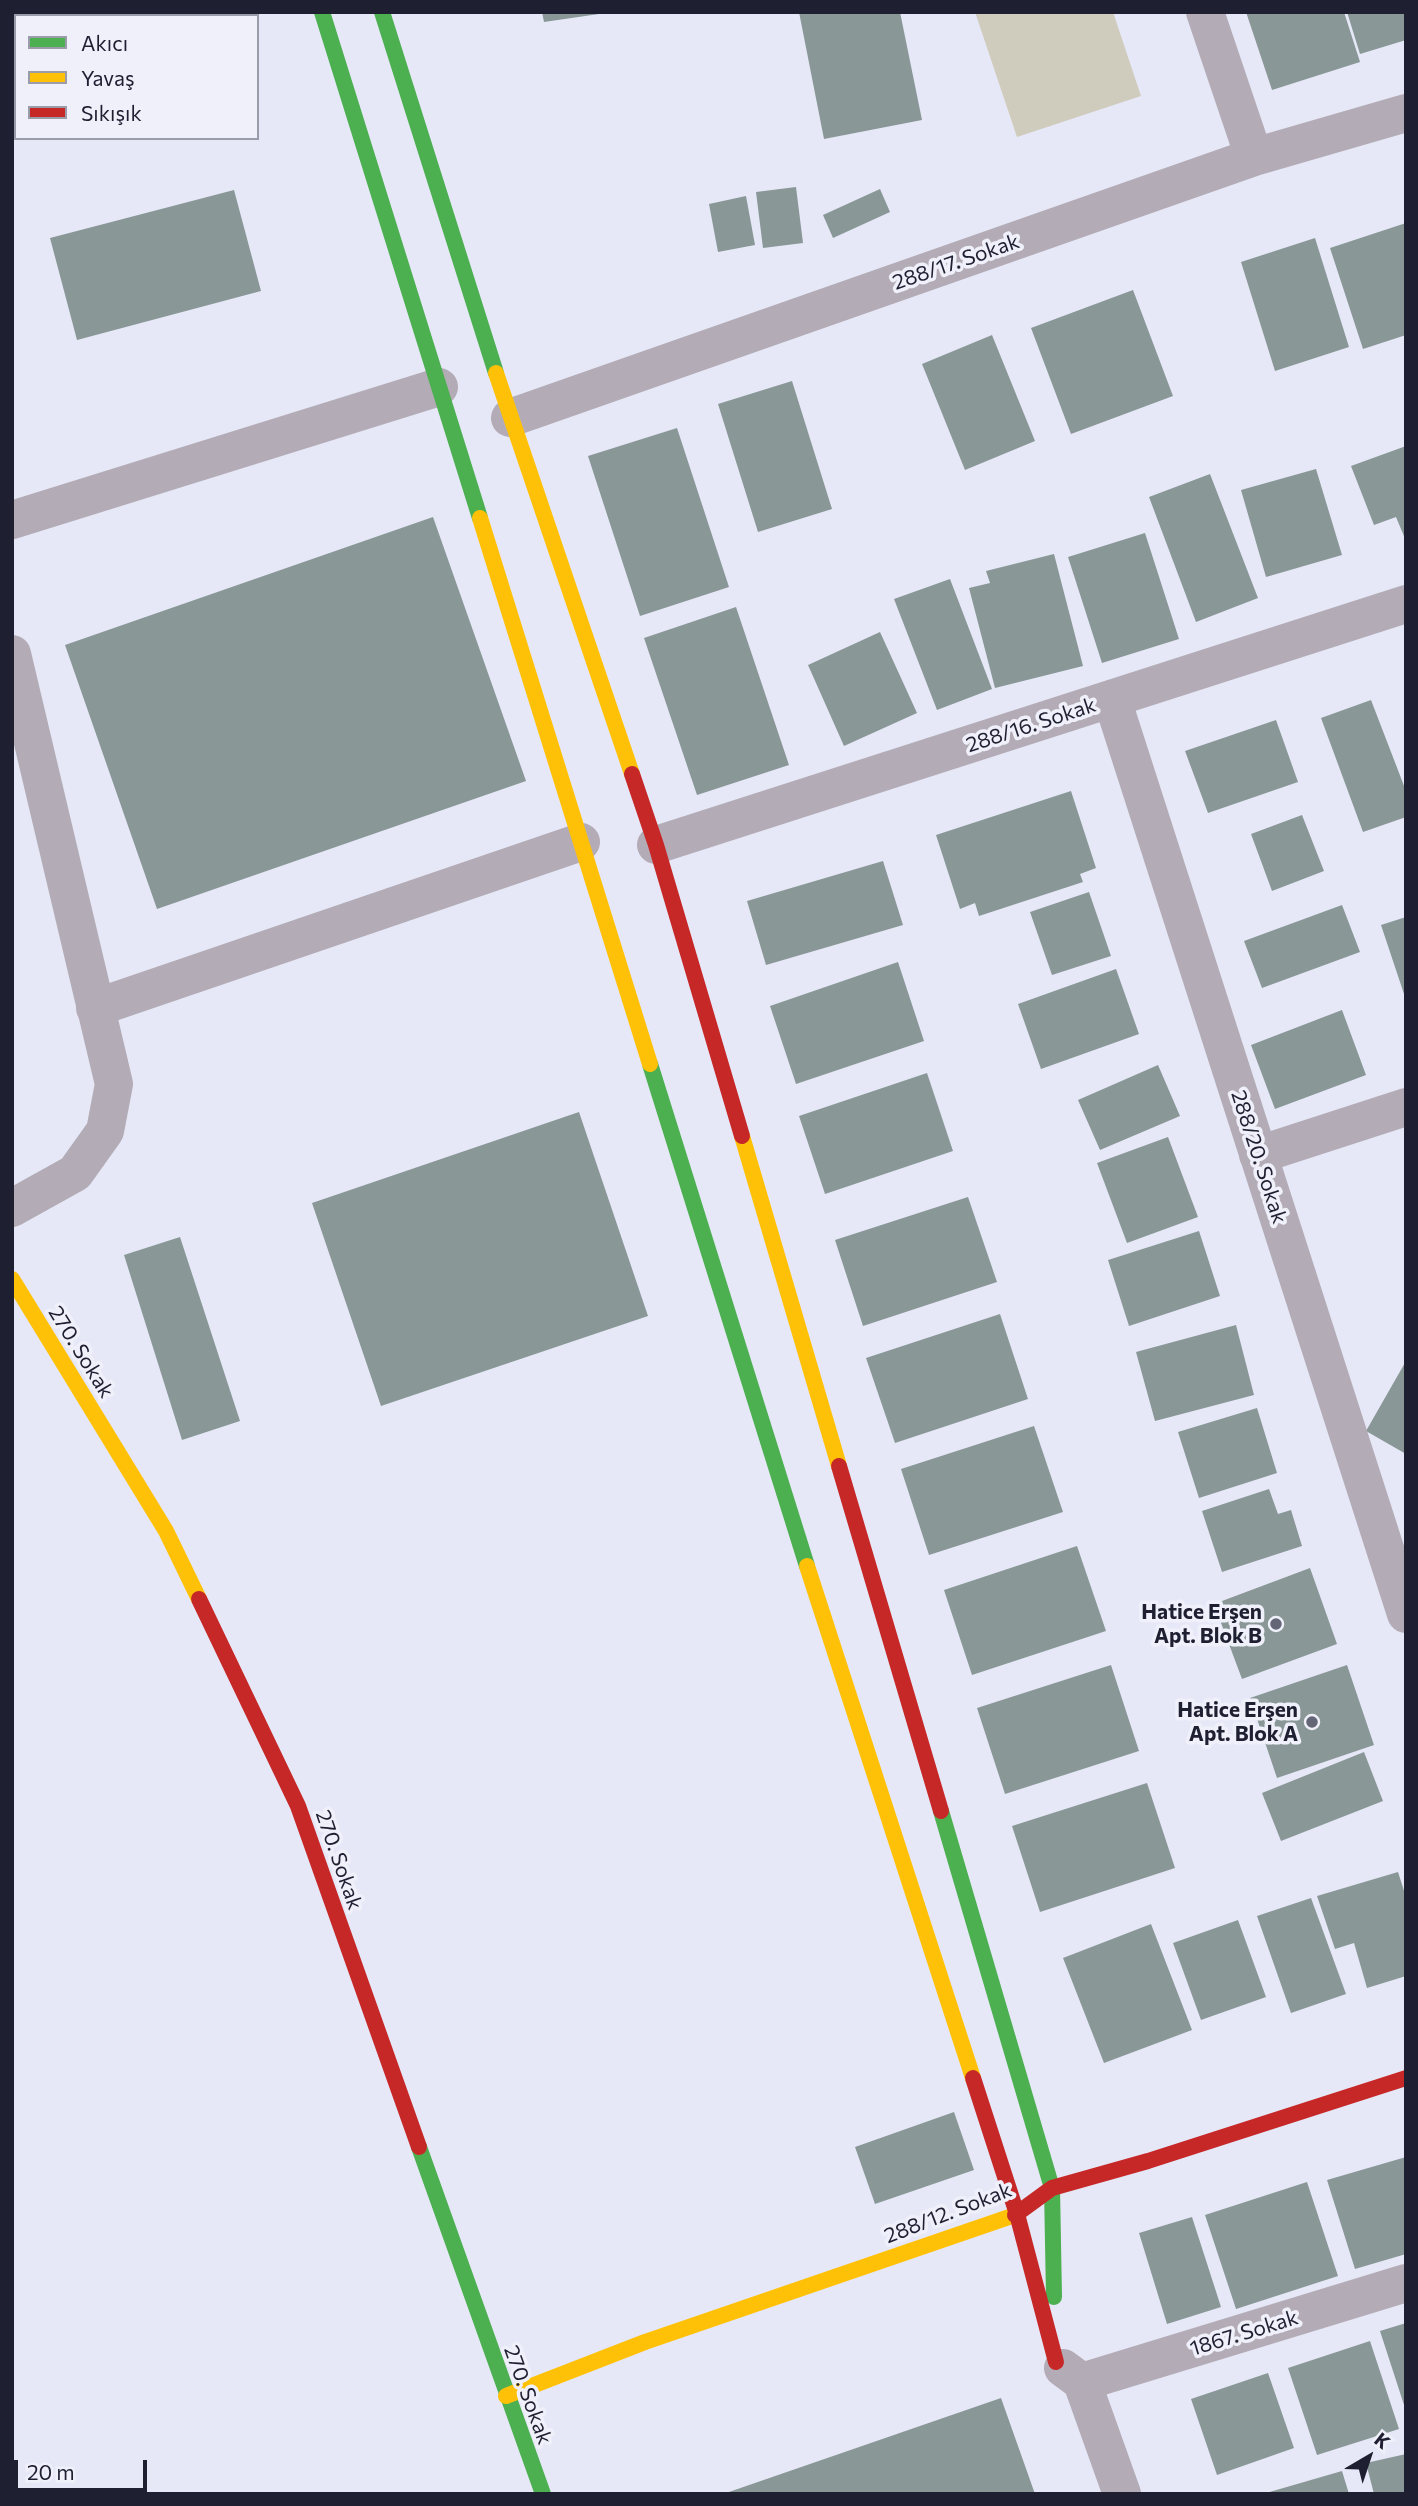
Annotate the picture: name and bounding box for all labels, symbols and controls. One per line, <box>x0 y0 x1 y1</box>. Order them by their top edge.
legend <box>14 14 259 140</box>
text: Akıcı <box>81 30 128 55</box>
text: Yavaş <box>81 65 134 90</box>
text: Sıkışık <box>81 100 142 125</box>
street label: 288/17. Sokak <box>889 229 1023 295</box>
street label: 288/16. Sokak <box>963 692 1099 758</box>
street label: 288/20. Sokak <box>1226 1087 1292 1227</box>
street label: 270. Sokak <box>43 1301 119 1403</box>
place label: Hatice Erşen Apt. Blok B <box>1141 1599 1262 1649</box>
marker: Hatice Erşen Apt. Blok B <box>1268 1616 1284 1632</box>
place label: Hatice Erşen Apt. Blok A <box>1177 1697 1298 1747</box>
marker: Hatice Erşen Apt. Blok A <box>1304 1714 1320 1730</box>
street label: 270. Sokak <box>310 1807 368 1913</box>
street label: 288/12. Sokak <box>881 2177 1015 2249</box>
street label: 1867. Sokak <box>1187 2305 1301 2361</box>
street label: 270. Sokak <box>498 2342 558 2448</box>
north arrow <box>1334 2422 1404 2492</box>
text: K <box>1370 2427 1395 2453</box>
scale bar <box>18 2446 150 2490</box>
text: 20 m <box>27 2459 75 2484</box>

